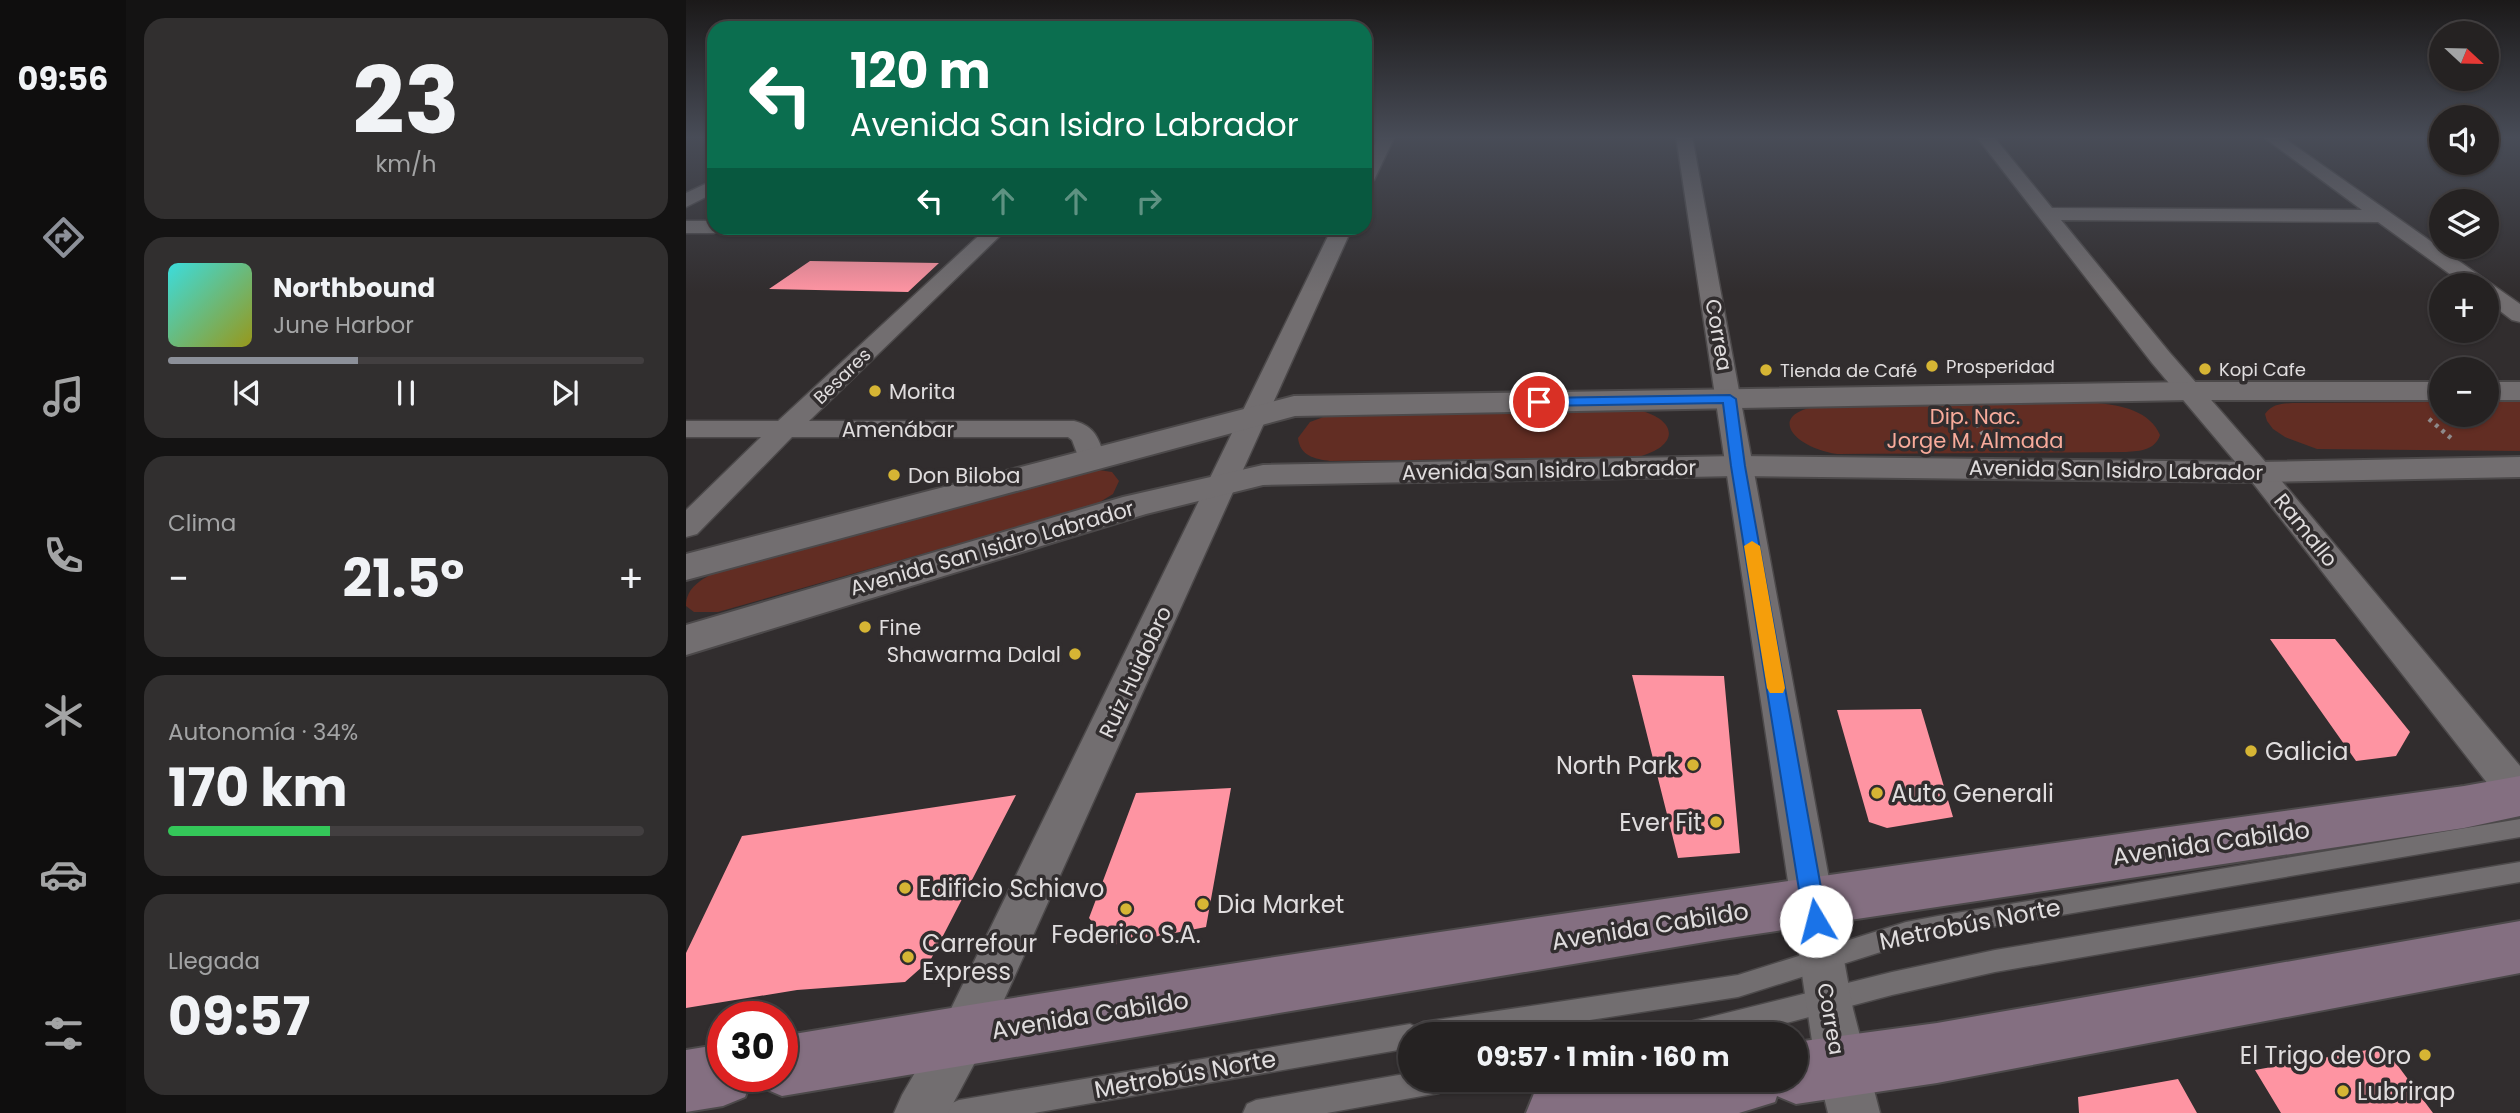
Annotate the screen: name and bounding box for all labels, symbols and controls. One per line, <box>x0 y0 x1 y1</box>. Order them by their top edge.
north arrow <box>2429 21 2499 91</box>
map controls <box>2429 21 2499 427</box>
text: 23 <box>352 37 460 165</box>
text: 120 m <box>850 37 991 105</box>
icon: left <box>735 49 826 140</box>
text: 09:56 <box>18 56 108 101</box>
text: Avenida San Isidro Labrador <box>850 102 1299 147</box>
button: sound <box>2429 105 2499 175</box>
text: km/h <box>375 148 437 180</box>
icon: left <box>911 182 949 220</box>
icon: ahead <box>984 182 1022 220</box>
icon: ahead <box>1057 182 1095 220</box>
icon: right <box>1130 182 1168 220</box>
button: layers <box>2429 189 2499 259</box>
icon: directions <box>39 213 88 262</box>
text: Northbound <box>273 270 435 306</box>
button: + <box>2429 273 2499 343</box>
street label: Correa <box>1698 297 1740 373</box>
text: June Harbor <box>273 309 414 341</box>
street label: Besares <box>808 342 876 410</box>
place label: Prosperidad <box>1946 354 2055 379</box>
place label: Kopi Cafe <box>2219 357 2306 382</box>
button: − <box>2429 357 2499 427</box>
place label: Tienda de Café <box>1780 358 1917 383</box>
marker: Prosperidad <box>1924 358 1940 374</box>
marker: Kopi Cafe <box>2197 361 2213 377</box>
marker: Tienda de Café <box>1758 362 1774 378</box>
icon: music <box>39 372 88 421</box>
pin <box>1509 372 1569 432</box>
icon: previous <box>228 374 266 412</box>
icon: pause <box>387 374 425 412</box>
icon: next <box>546 374 584 412</box>
place label: Morita <box>889 377 955 406</box>
marker: Morita <box>867 383 883 399</box>
icon: arrive <box>1520 383 1558 421</box>
park label: Dip. Nac. Jorge M. Almada <box>1887 402 2063 455</box>
street label: Amenábar <box>842 415 954 444</box>
street label: Avenida San Isidro Labrador <box>1402 453 1697 487</box>
street label: Avenida San Isidro Labrador <box>1969 453 2264 487</box>
place label: Don Biloba <box>908 461 1020 490</box>
marker: Don Biloba <box>886 467 902 483</box>
street label: Ramallo <box>2267 487 2345 573</box>
street label: Avenida San Isidro Labrador <box>846 493 1138 603</box>
text: Clima <box>168 507 236 539</box>
icon: phone <box>39 531 88 580</box>
text: 21.5° <box>343 542 464 615</box>
text: − <box>168 552 189 605</box>
text: + <box>618 552 644 605</box>
street label: Ruiz Huidobro <box>1092 601 1178 743</box>
place label: Fine <box>879 613 921 642</box>
marker: Fine <box>857 619 873 635</box>
place label: Shawarma Dalal <box>887 640 1061 669</box>
marker: Shawarma Dalal <box>1067 646 1083 662</box>
icon: climate <box>39 691 88 740</box>
text: Autonomía · 34% <box>168 716 358 748</box>
place label: Galicia <box>2265 735 2348 768</box>
marker: Galicia <box>2243 743 2259 759</box>
place label: North Park <box>1556 749 1680 782</box>
text: 170 km <box>168 751 348 824</box>
marker: North Park <box>1685 757 1701 773</box>
place label: Auto Generali <box>1891 777 2054 810</box>
marker: Auto Generali <box>1869 785 1885 801</box>
place label: Ever Fit <box>1619 806 1702 839</box>
street label: Avenida Cabildo <box>2110 813 2312 873</box>
marker: Ever Fit <box>1708 814 1724 830</box>
icon: car <box>39 850 88 899</box>
place label: Edificio Schiavo <box>919 872 1104 905</box>
marker: Edificio Schiavo <box>897 880 913 896</box>
position arrow <box>1779 884 1853 958</box>
place label: Dia Market <box>1217 888 1344 921</box>
street label: Metrobús Norte <box>1877 890 2063 958</box>
street label: Avenida Cabildo <box>1549 894 1751 958</box>
marker: Dia Market <box>1195 896 1211 912</box>
marker: Federico S.A. <box>1118 901 1134 917</box>
place label: Federico S.A. <box>1051 918 1201 951</box>
place label: Carrefour Express <box>922 927 1037 988</box>
text: Llegada <box>168 945 260 977</box>
marker: Carrefour Express <box>900 949 916 965</box>
text: 09:57 <box>168 980 310 1053</box>
street label: Correa <box>1810 981 1852 1057</box>
street label: Avenida Cabildo <box>989 983 1191 1047</box>
speed limit sign: 30 <box>707 1001 798 1092</box>
icon: filters <box>39 1009 88 1058</box>
text: 09:57 · 1 min · 160 m <box>1476 1039 1730 1075</box>
place label: El Trigo de Oro <box>2240 1039 2411 1072</box>
street label: Metrobús Norte <box>1092 1042 1278 1106</box>
marker: El Trigo de Oro <box>2417 1047 2433 1063</box>
place label: Lubrirap <box>2357 1075 2455 1108</box>
marker: Lubrirap <box>2335 1083 2351 1099</box>

